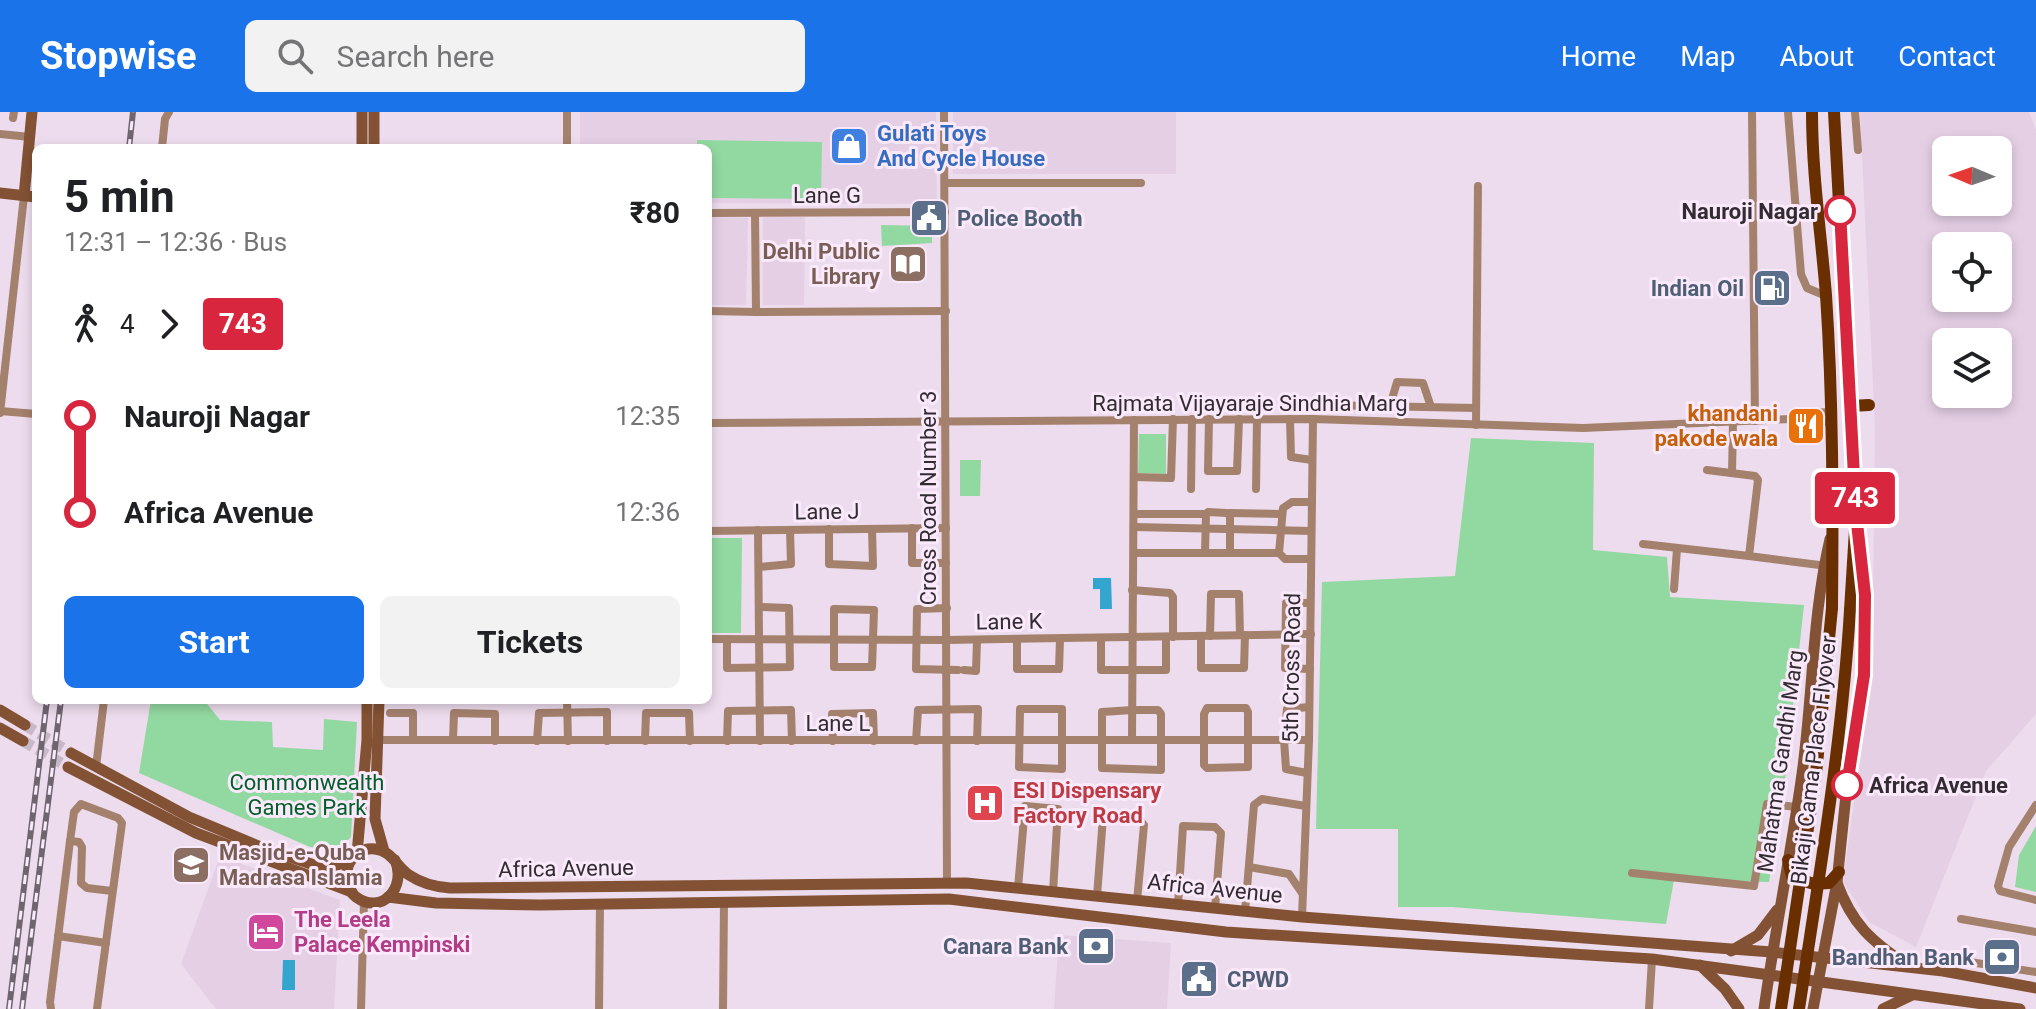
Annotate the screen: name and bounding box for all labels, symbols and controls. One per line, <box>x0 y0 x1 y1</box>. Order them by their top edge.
search box <box>245 20 805 92</box>
text: Stopwise <box>40 34 197 78</box>
icon: search <box>273 34 317 78</box>
text: Search here <box>337 39 494 74</box>
text: Home <box>1561 40 1636 73</box>
text: Map <box>1680 40 1736 73</box>
text: About <box>1780 40 1854 73</box>
text: Contact <box>1898 40 1996 73</box>
place label: Gulati Toys And Cycle House <box>877 121 1045 171</box>
shop icon: Gulati Toys And Cycle House <box>828 125 870 167</box>
north arrow <box>1932 136 2012 216</box>
map controls <box>1932 136 2012 408</box>
text: 5 min <box>64 171 175 223</box>
street label: Lane G <box>793 183 861 208</box>
text: ₹80 <box>630 195 680 230</box>
marker: Nauroji Nagar <box>1825 196 1855 226</box>
public building icon: Police Booth <box>908 197 950 239</box>
place label: Nauroji Nagar <box>1682 199 1818 224</box>
place label: Police Booth <box>957 206 1083 231</box>
text: 12:31 – 12:36 · Bus <box>64 227 287 257</box>
button: locate <box>1932 232 2012 312</box>
place label: Delhi Public Library <box>762 239 881 289</box>
library icon: Delhi Public Library <box>887 243 929 285</box>
fuel station icon: Indian Oil <box>1751 267 1793 309</box>
place label: Indian Oil <box>1651 276 1744 301</box>
icon: walk <box>64 302 108 346</box>
icon: forward <box>147 302 191 346</box>
text: 743 <box>219 307 267 340</box>
text: 4 <box>120 309 135 339</box>
button: layers <box>1932 328 2012 408</box>
street label: Cross Road Number 3 <box>916 391 941 605</box>
street label: Rajmata Vijayaraje Sindhia Marg <box>1092 391 1408 416</box>
text: Nauroji Nagar <box>124 399 310 434</box>
text: 12:35 <box>615 401 680 431</box>
place label: khandani pakode wala <box>1654 401 1778 451</box>
restaurant icon: khandani pakode wala <box>1785 405 1827 447</box>
line badge: 743 <box>1809 472 1901 524</box>
text: 743 <box>1831 481 1879 514</box>
text: Africa Avenue <box>124 495 313 530</box>
text: 12:36 <box>615 497 680 527</box>
street label: Lane J <box>794 498 860 525</box>
street label: 5th Cross Road <box>1278 593 1305 743</box>
button: Start <box>64 596 364 688</box>
button: Tickets <box>380 596 680 688</box>
street label: Lane K <box>975 608 1043 635</box>
street label: Bikaji Cama Place Flyover <box>1786 634 1841 886</box>
street label: Mahatma Gandhi Marg <box>1753 648 1808 874</box>
street label: Lane L <box>806 711 871 736</box>
park label: Commonwealth Games Park <box>230 770 384 820</box>
marker: Africa Avenue <box>1832 770 1862 800</box>
place label: Africa Avenue <box>1869 773 2008 798</box>
place label: ESI Dispensary Factory Road <box>1013 778 1162 828</box>
hospital icon: ESI Dispensary Factory Road <box>964 782 1006 824</box>
place label: Masjid-e-Quba Madrasa Islamia <box>219 840 383 890</box>
school or university icon: Masjid-e-Quba Madrasa Islamia <box>170 844 212 886</box>
street label: Africa Avenue <box>498 855 634 882</box>
street label: Africa Avenue <box>1146 869 1284 908</box>
place label: The Leela Palace Kempinski <box>294 907 470 957</box>
hotel icon: The Leela Palace Kempinski <box>245 911 287 953</box>
bank icon: Canara Bank <box>1075 925 1117 967</box>
place label: Canara Bank <box>943 934 1068 959</box>
bank icon: Bandhan Bank <box>1981 936 2023 978</box>
place label: Bandhan Bank <box>1832 945 1974 970</box>
public building icon: CPWD <box>1178 958 1220 1000</box>
place label: CPWD <box>1227 967 1289 992</box>

